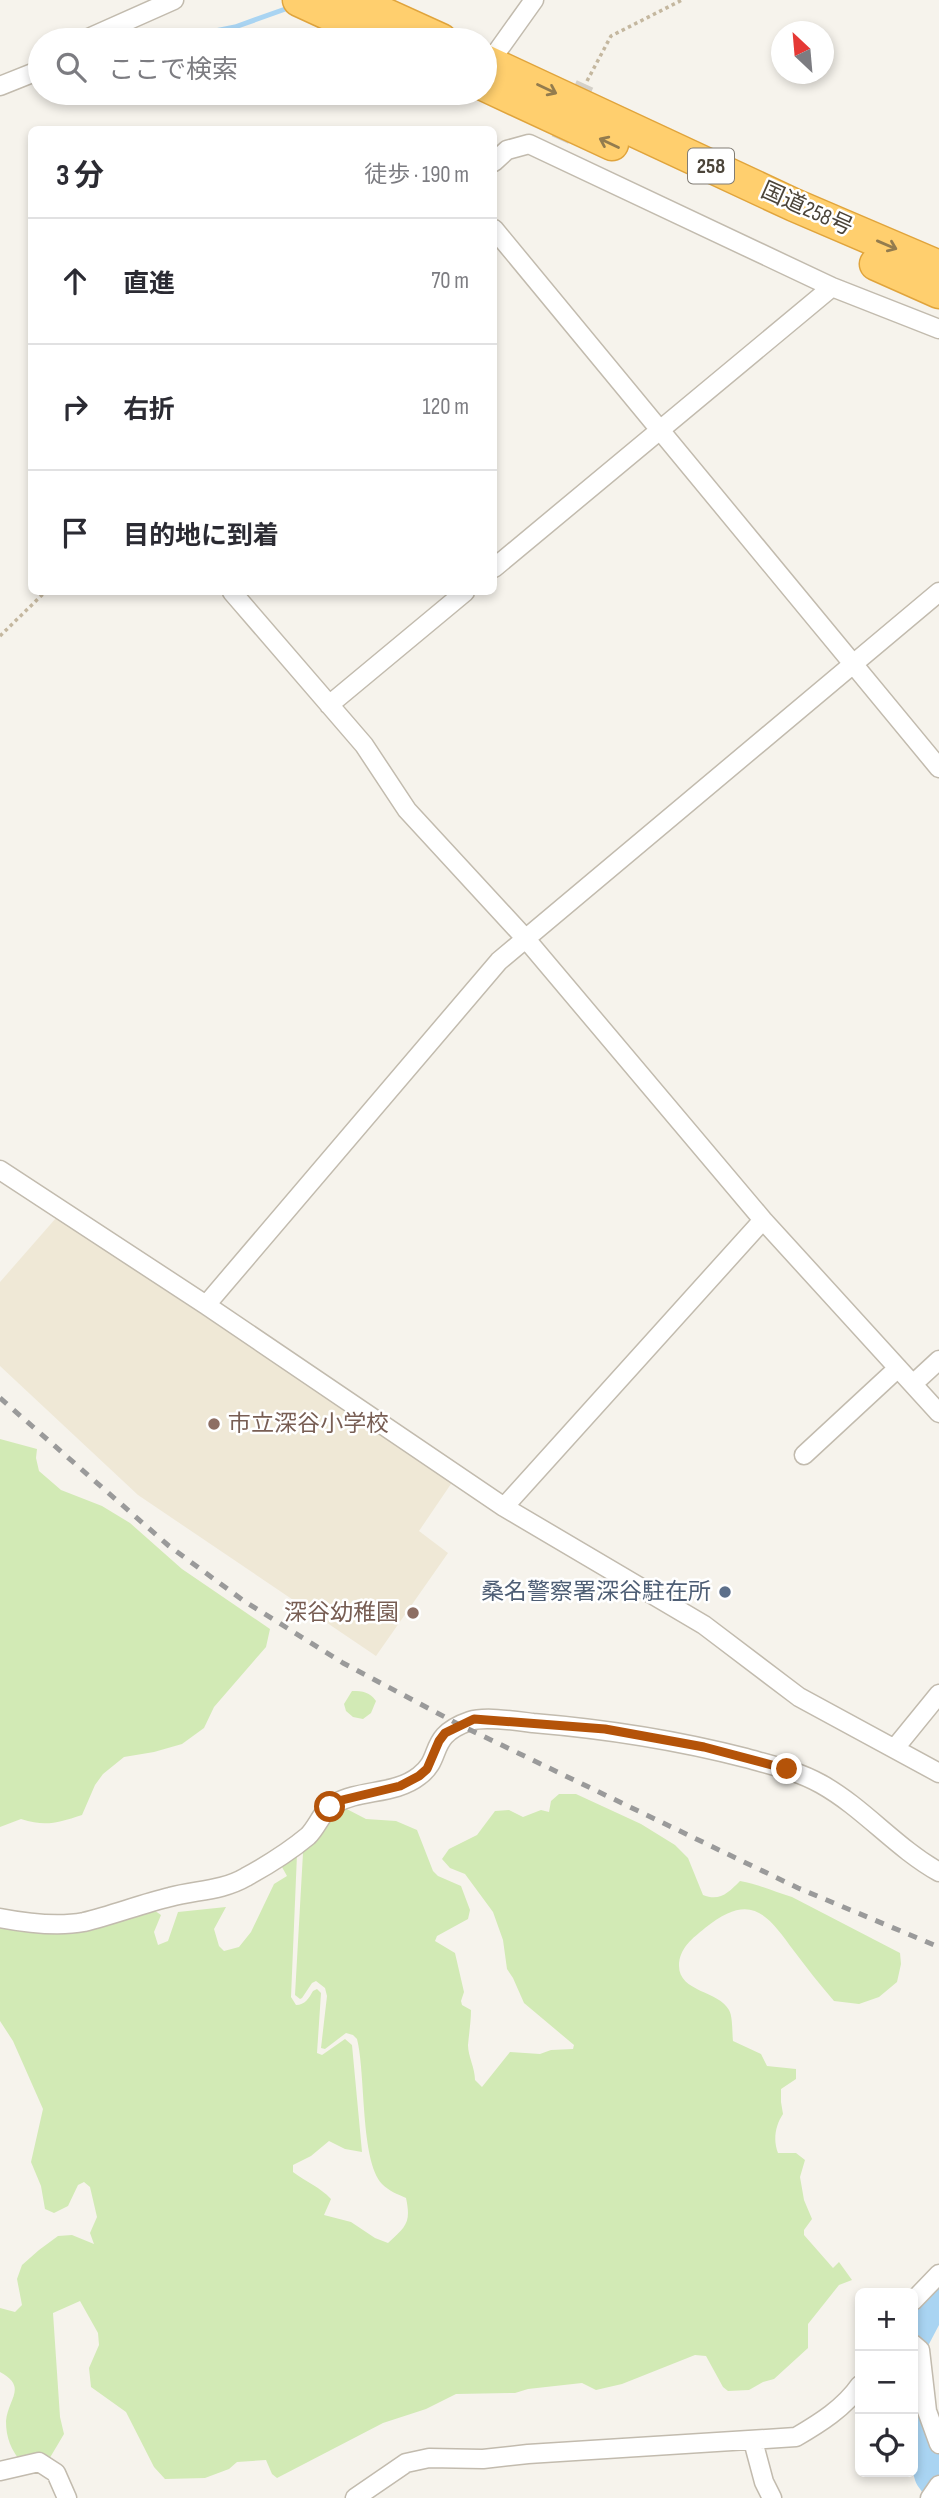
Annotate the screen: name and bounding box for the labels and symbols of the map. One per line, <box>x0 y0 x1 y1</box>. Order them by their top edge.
north arrow <box>771 21 834 84</box>
one-way arrow <box>536 83 557 97</box>
one-way arrow <box>599 135 620 149</box>
road number: 258 <box>688 148 734 184</box>
street label: 国道258号 <box>757 176 857 242</box>
one-way arrow <box>876 239 898 252</box>
place label: 市立深谷小学校 <box>228 1410 389 1438</box>
marker: 市立深谷小学校 <box>206 1416 222 1432</box>
place label: 桑名警察署深谷駐在所 <box>481 1578 711 1606</box>
marker: 桑名警察署深谷駐在所 <box>717 1584 733 1600</box>
place label: 深谷幼稚園 <box>284 1599 399 1627</box>
marker: 深谷幼稚園 <box>405 1605 421 1621</box>
route end <box>771 1753 802 1784</box>
route start <box>314 1791 345 1822</box>

